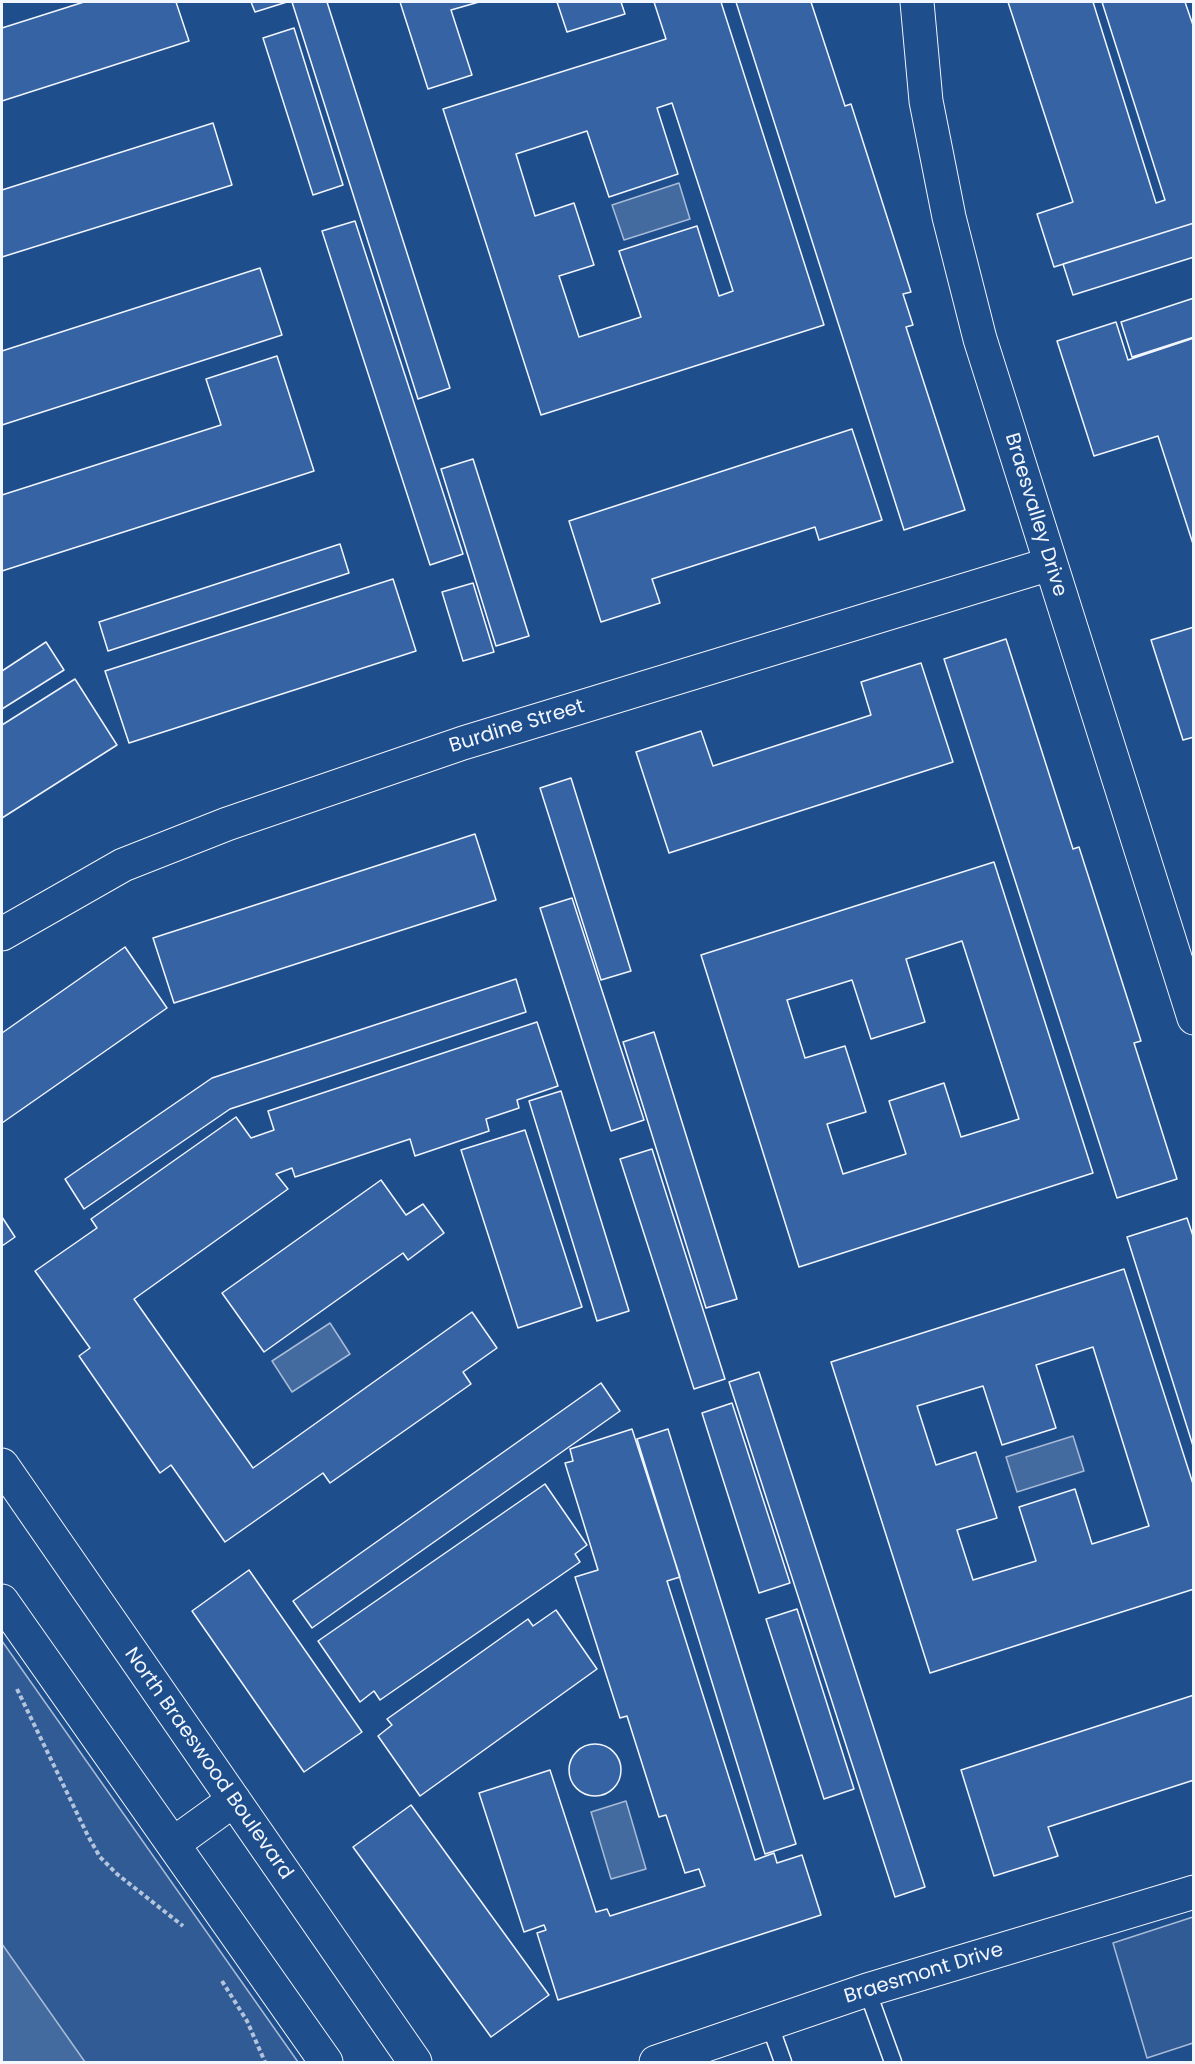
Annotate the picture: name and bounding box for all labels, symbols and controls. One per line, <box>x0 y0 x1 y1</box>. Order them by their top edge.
street label: Braesvalley Drive <box>999 430 1071 600</box>
street label: Burdine Street <box>447 695 587 759</box>
street label: North Braeswood Boulevard <box>119 1643 297 1885</box>
street label: Braesmont Drive <box>842 1938 1006 2010</box>

